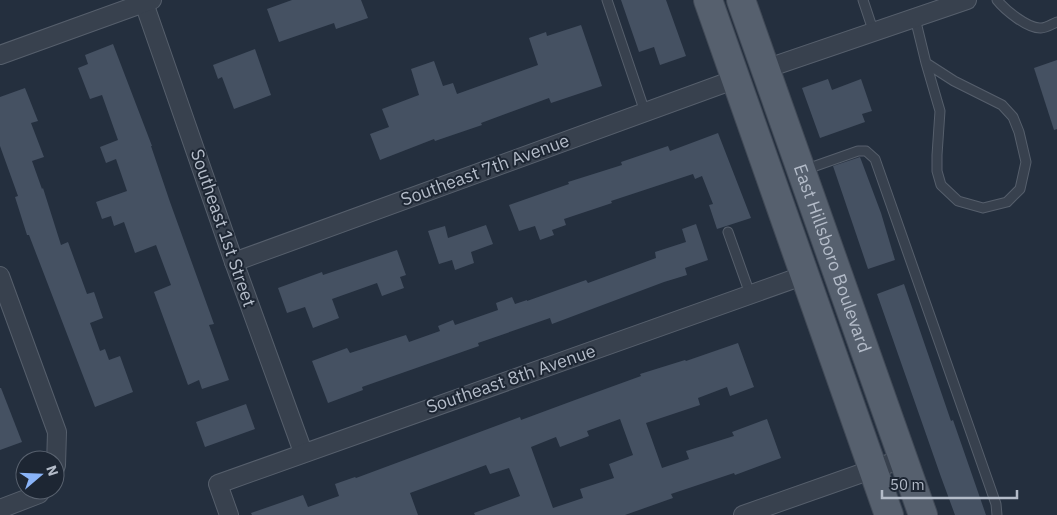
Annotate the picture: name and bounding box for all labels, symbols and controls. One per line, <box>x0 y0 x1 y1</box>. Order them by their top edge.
street label: Southeast 7th Avenue <box>397 128 572 211</box>
street label: Southeast 1st Street <box>186 146 261 310</box>
street label: East Hillsboro Boulevard <box>789 161 877 356</box>
street label: Southeast 8th Avenue <box>423 339 599 418</box>
north arrow <box>15 450 65 500</box>
text: N <box>42 463 62 478</box>
scale bar <box>882 468 1017 500</box>
text: 50 m <box>890 475 925 494</box>

